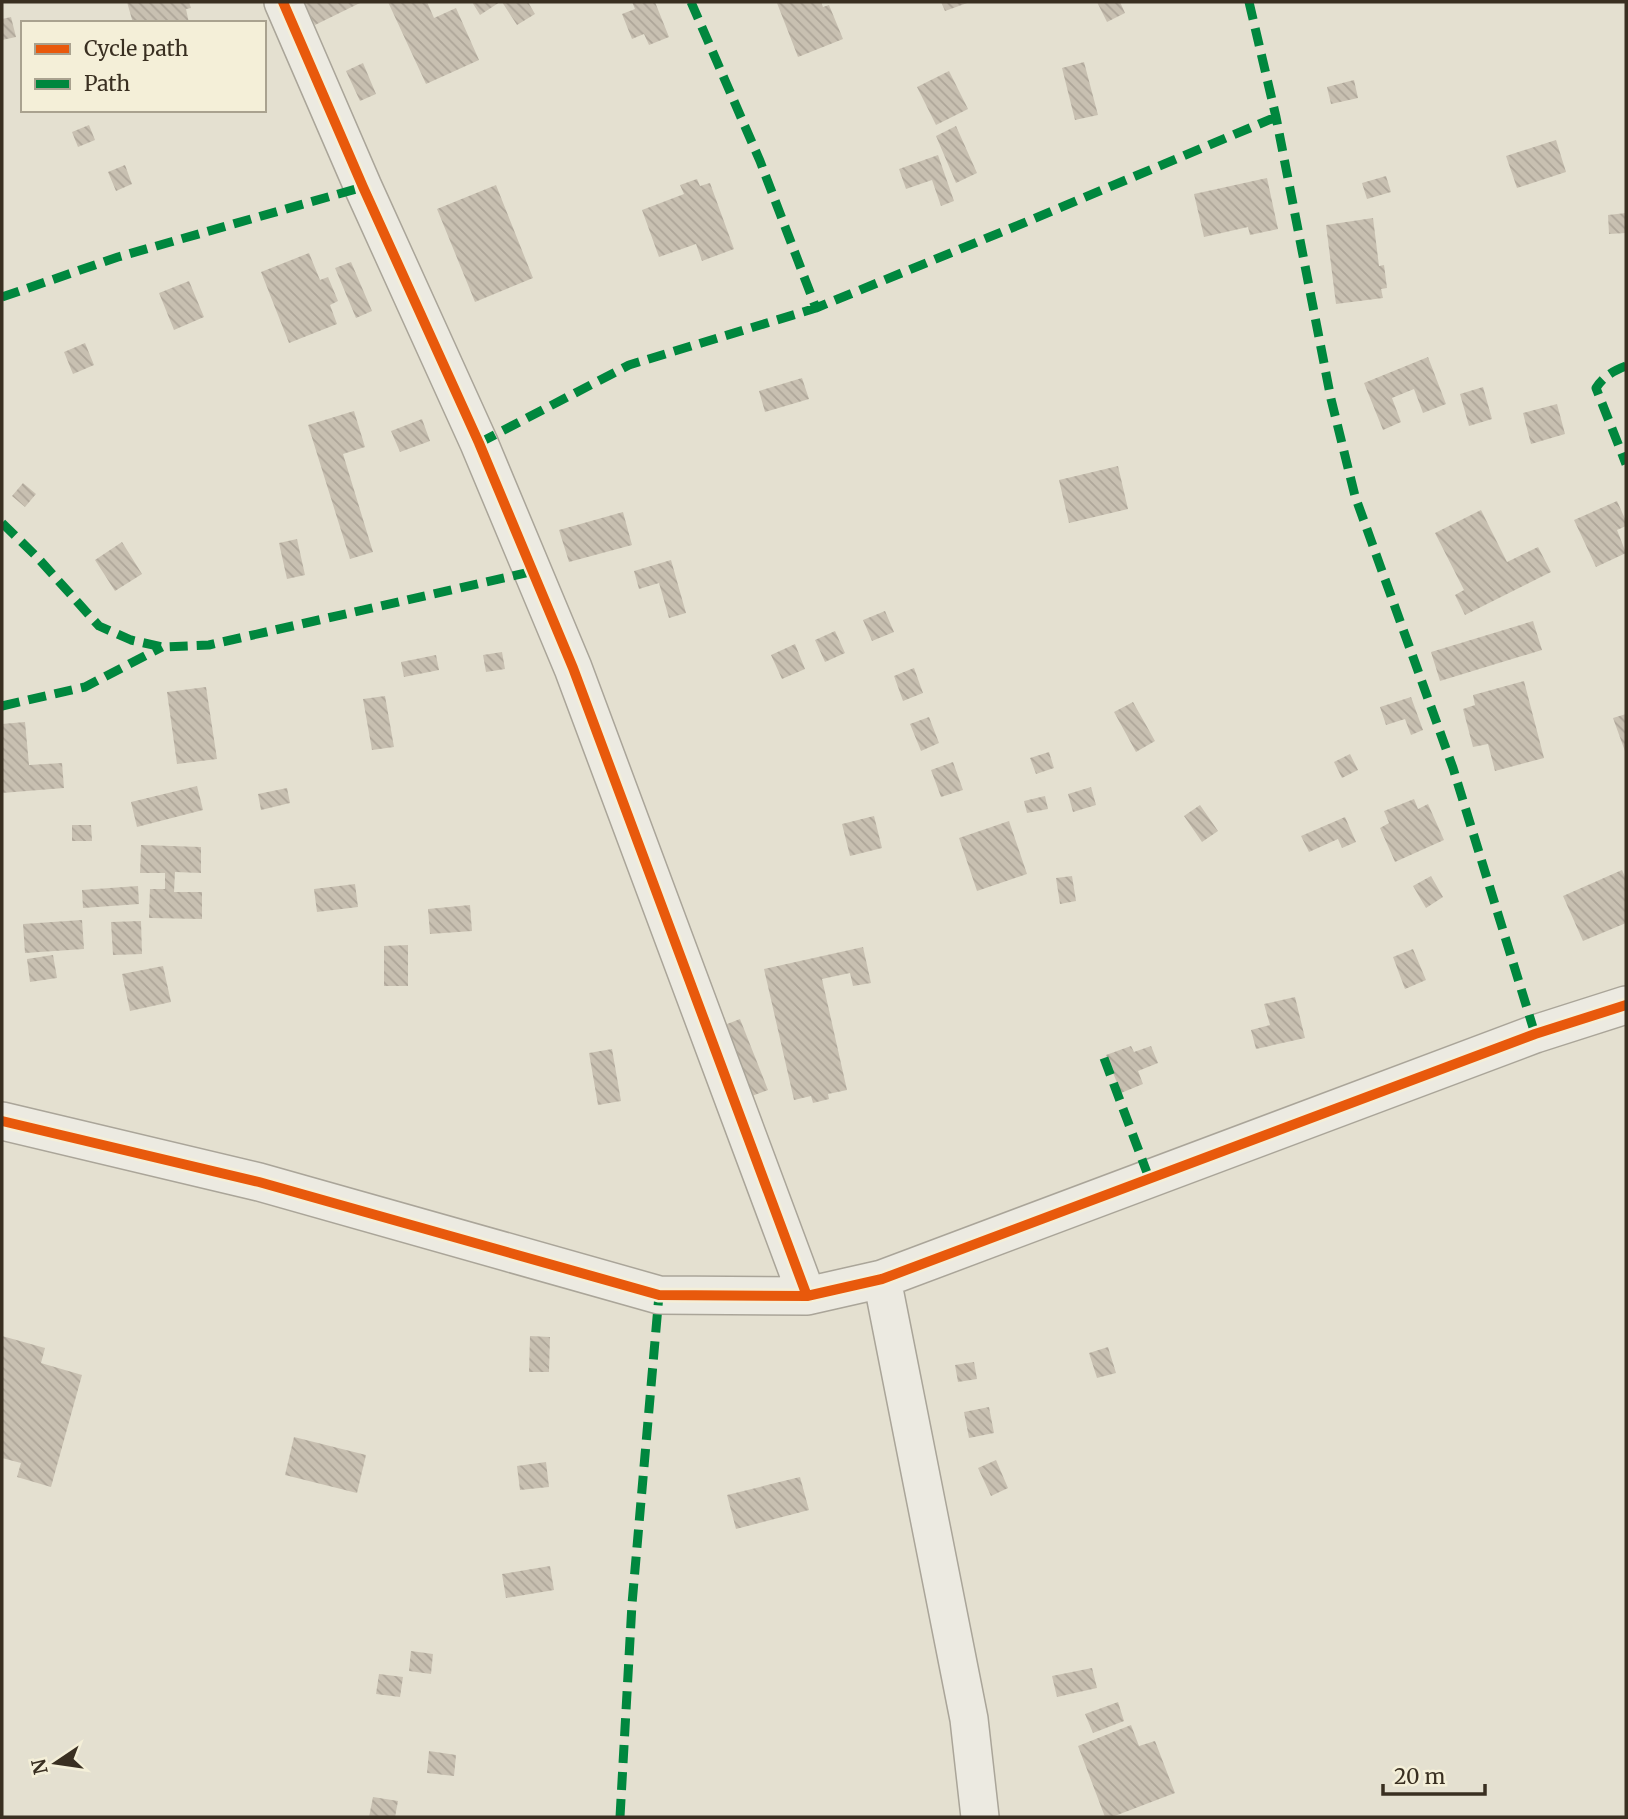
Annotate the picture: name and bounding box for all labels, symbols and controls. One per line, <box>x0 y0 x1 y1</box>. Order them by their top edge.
legend <box>21 21 266 112</box>
text: Cycle path <box>84 35 188 62</box>
text: Path <box>84 70 130 97</box>
north arrow <box>21 1728 91 1798</box>
scale bar <box>1383 1752 1484 1796</box>
text: N <box>26 1757 53 1777</box>
text: 20 m <box>1394 1763 1446 1790</box>

